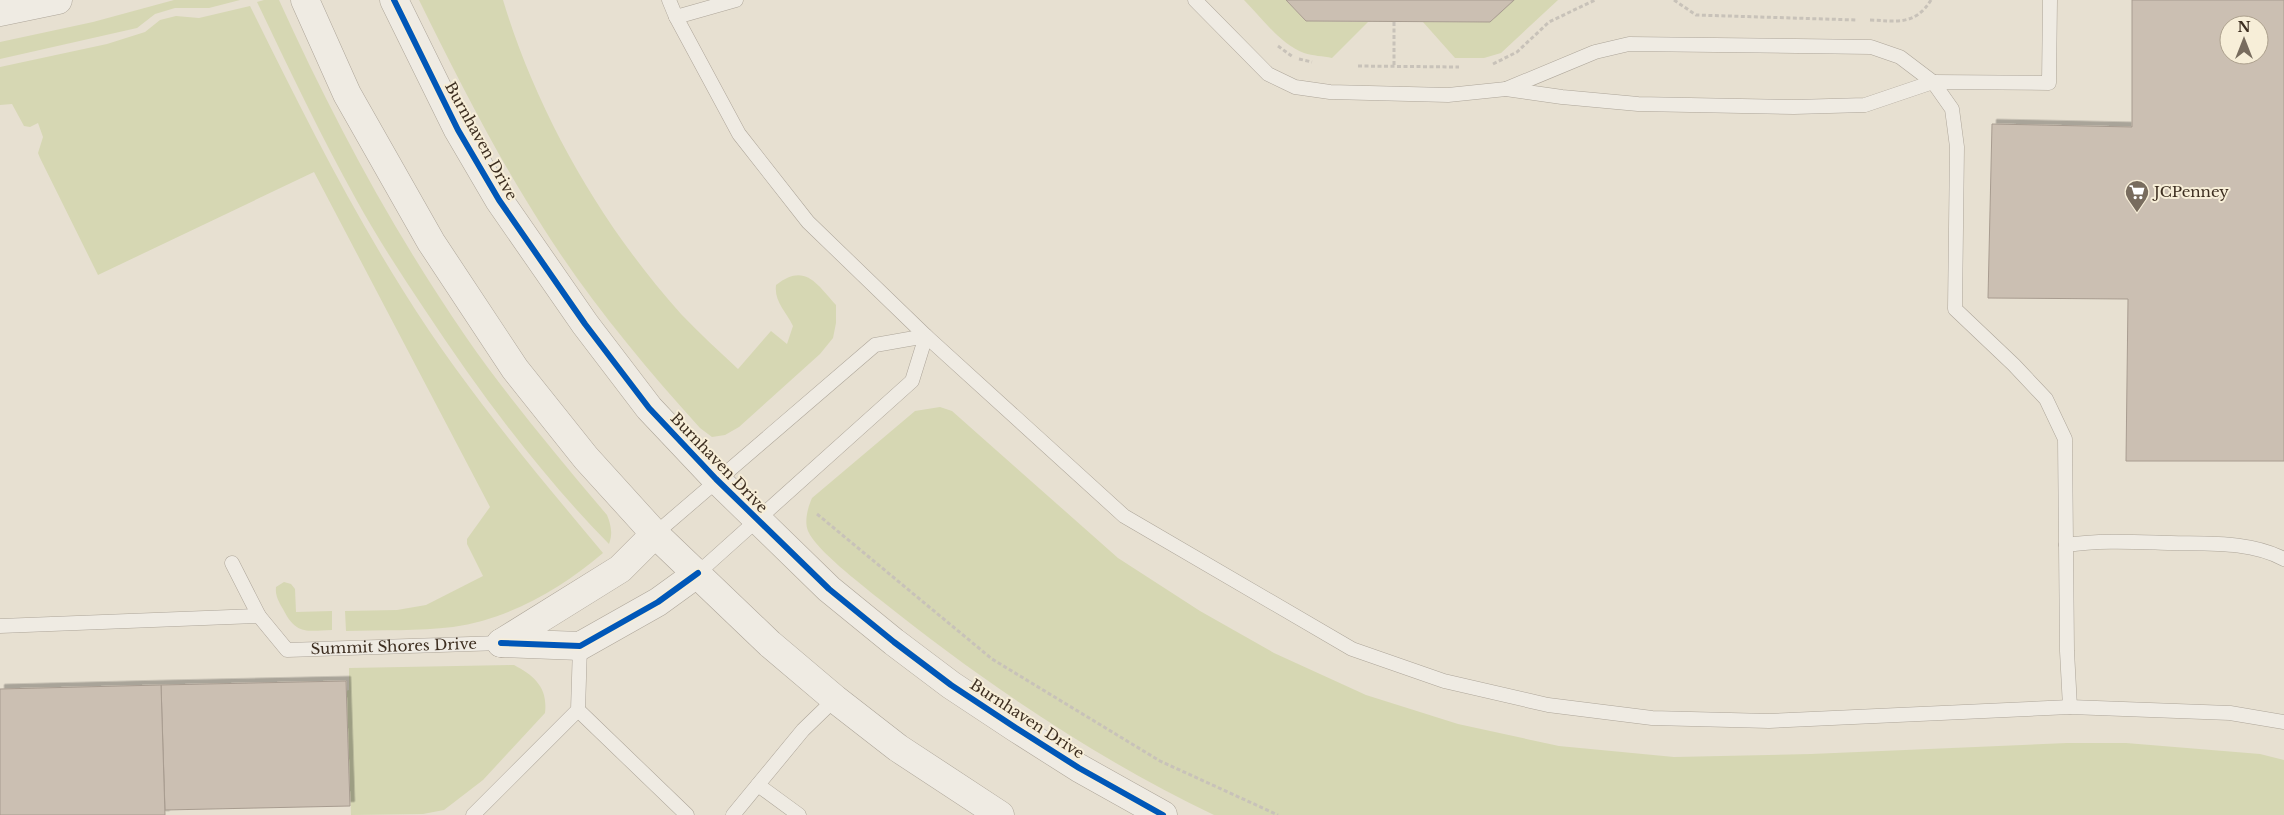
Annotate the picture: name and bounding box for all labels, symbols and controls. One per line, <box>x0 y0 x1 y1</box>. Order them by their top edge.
north arrow <box>2219 15 2269 65</box>
text: N <box>2237 18 2251 36</box>
street label: Burnhaven Drive <box>441 78 522 203</box>
supermarket icon: JCPenney <box>2124 179 2150 213</box>
place label: JCPenney <box>2152 182 2229 201</box>
street label: Burnhaven Drive <box>667 408 772 517</box>
street label: Summit Shores Drive <box>310 634 477 658</box>
street label: Burnhaven Drive <box>967 675 1088 763</box>

